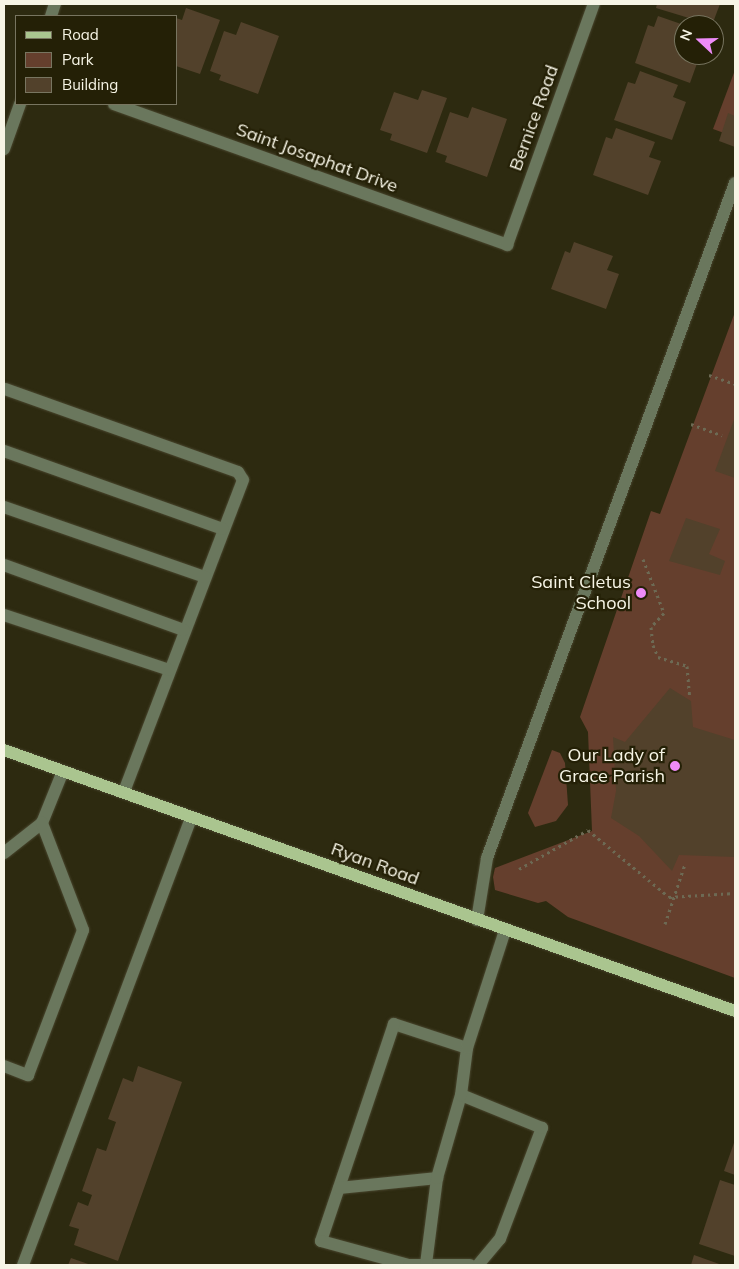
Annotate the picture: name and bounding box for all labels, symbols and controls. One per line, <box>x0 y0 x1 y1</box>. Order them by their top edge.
legend <box>15 15 178 105</box>
north arrow <box>674 15 724 65</box>
text: Road <box>62 25 99 44</box>
text: N <box>676 27 696 43</box>
text: Park <box>62 50 94 69</box>
street label: Bernice Road <box>505 62 563 174</box>
text: Building <box>62 75 118 94</box>
street label: Saint Josaphat Drive <box>233 119 401 197</box>
place label: Saint Cletus School <box>531 572 631 614</box>
marker: Saint Cletus School <box>635 587 647 599</box>
place label: Our Lady of Grace Parish <box>559 745 665 788</box>
marker: Our Lady of Grace Parish <box>669 760 681 772</box>
street label: Ryan Road <box>328 838 422 890</box>

